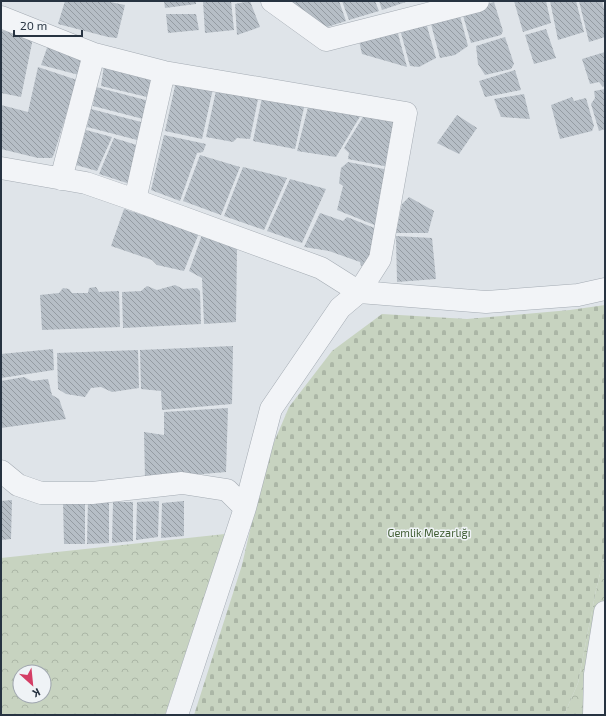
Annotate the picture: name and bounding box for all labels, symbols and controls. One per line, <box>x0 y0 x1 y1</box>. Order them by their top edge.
scale bar <box>14 12 82 38</box>
text: 20 m <box>20 18 47 32</box>
park label: Gemlik Mezarlığı <box>388 526 470 539</box>
north arrow <box>12 664 52 704</box>
text: K <box>31 686 43 701</box>

